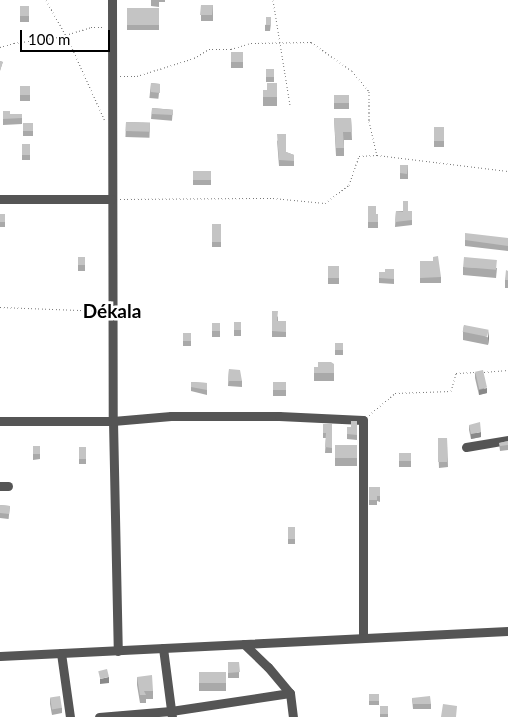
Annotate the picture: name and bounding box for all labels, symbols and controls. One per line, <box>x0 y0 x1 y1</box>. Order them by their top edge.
scale bar <box>22 20 112 52</box>
text: 100 m <box>28 30 70 48</box>
district label: Dékala <box>83 300 141 322</box>

